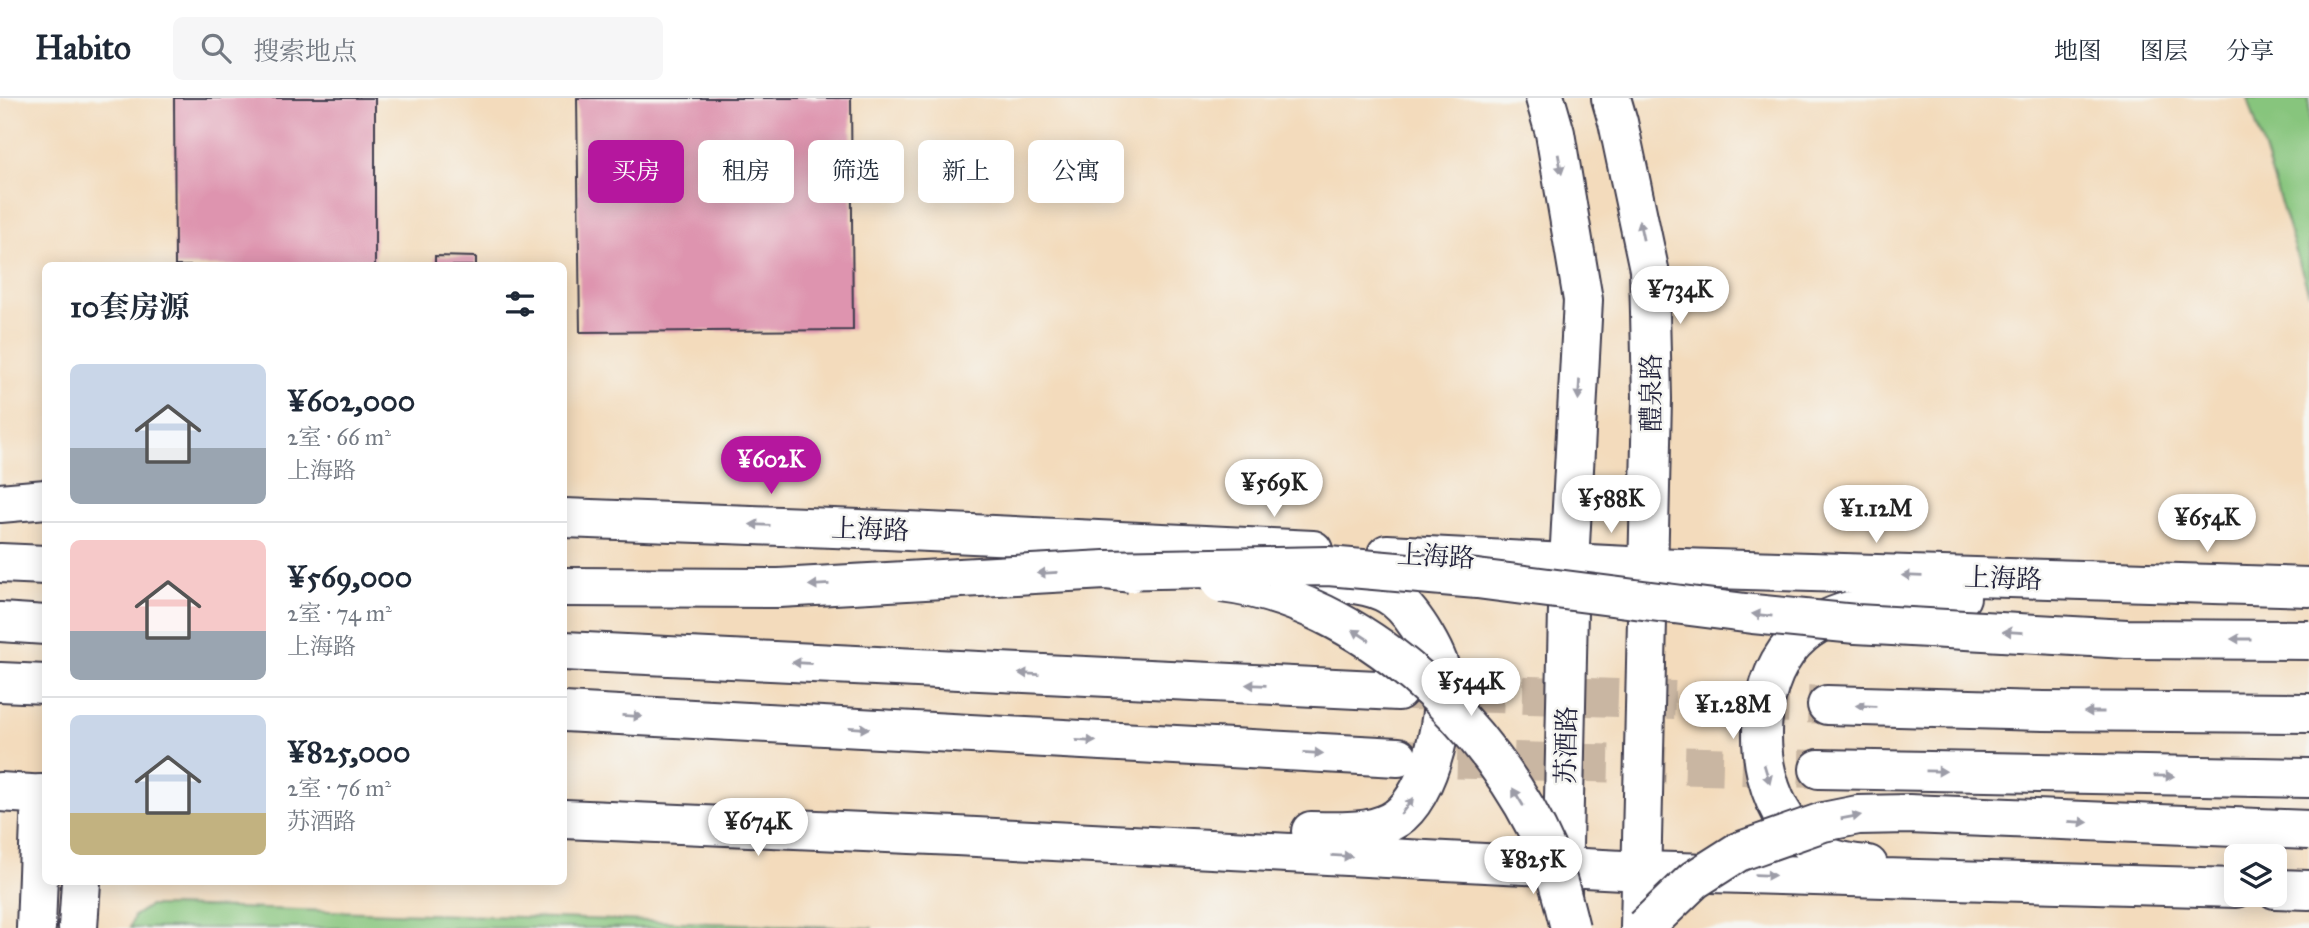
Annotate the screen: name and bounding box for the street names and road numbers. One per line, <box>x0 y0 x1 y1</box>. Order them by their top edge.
street label: 醴泉路 <box>1635 354 1667 432</box>
street label: 上海路 <box>830 512 910 546</box>
street label: 上海路 <box>1396 538 1476 574</box>
street label: 上海路 <box>1963 561 2043 595</box>
street label: 苏酒路 <box>1549 706 1583 784</box>

